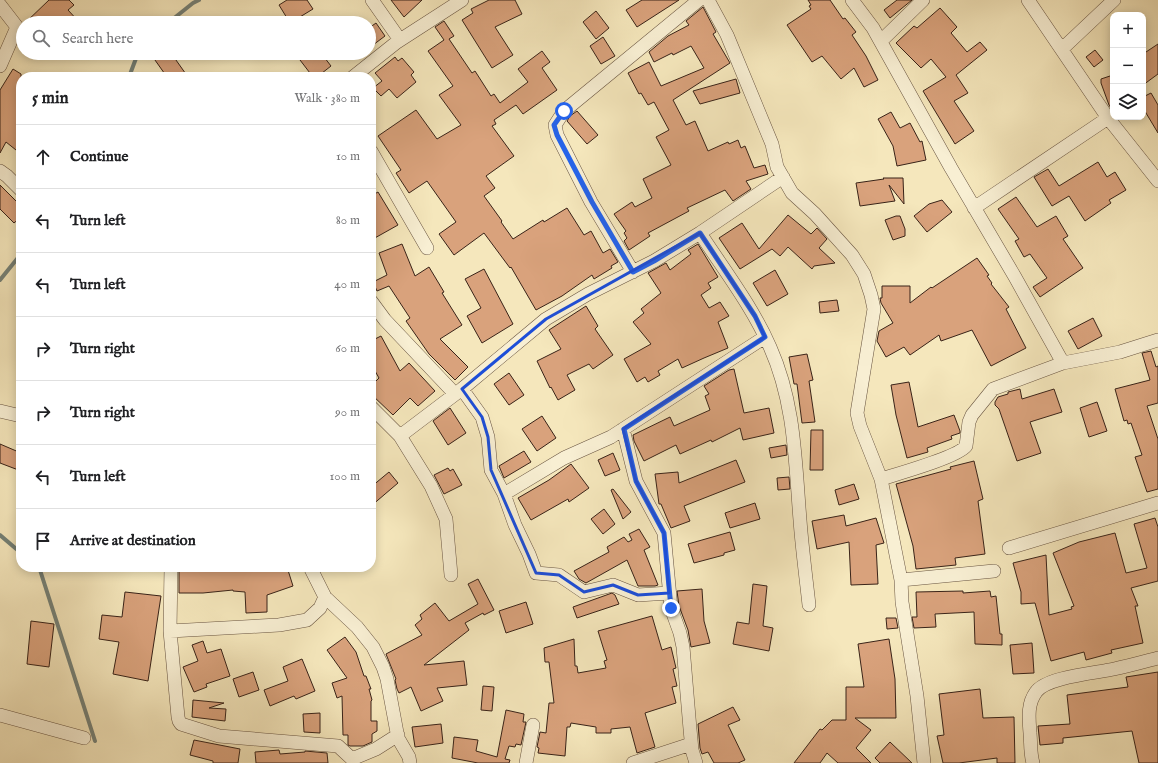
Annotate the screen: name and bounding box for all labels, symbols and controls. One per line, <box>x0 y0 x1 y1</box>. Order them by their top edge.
map controls <box>1110 12 1146 120</box>
button: + <box>1110 12 1146 48</box>
search box <box>16 16 376 60</box>
icon: search <box>30 27 52 49</box>
text: Search here <box>62 29 133 48</box>
button: − <box>1110 48 1146 84</box>
button: layers <box>1110 84 1146 120</box>
text: 5 min <box>32 88 69 109</box>
text: Walk · 380 m <box>295 90 360 107</box>
route start <box>555 102 573 120</box>
icon: ahead <box>32 146 54 168</box>
text: Continue <box>70 147 128 166</box>
text: 10 m <box>336 148 360 165</box>
icon: left <box>32 210 54 232</box>
text: Turn left <box>70 211 126 230</box>
text: 80 m <box>336 212 360 229</box>
icon: left <box>32 274 54 296</box>
text: Turn left <box>70 275 126 294</box>
text: 40 m <box>334 276 360 293</box>
icon: right <box>32 338 54 360</box>
text: Turn right <box>70 339 135 358</box>
text: 60 m <box>335 340 360 357</box>
icon: right <box>32 402 54 424</box>
text: Turn right <box>70 403 135 422</box>
text: 90 m <box>335 404 360 421</box>
icon: left <box>32 466 54 488</box>
text: Turn left <box>70 467 126 486</box>
text: 100 m <box>330 468 360 485</box>
icon: arrive <box>32 530 54 552</box>
text: Arrive at destination <box>70 531 196 550</box>
route end <box>662 599 680 617</box>

